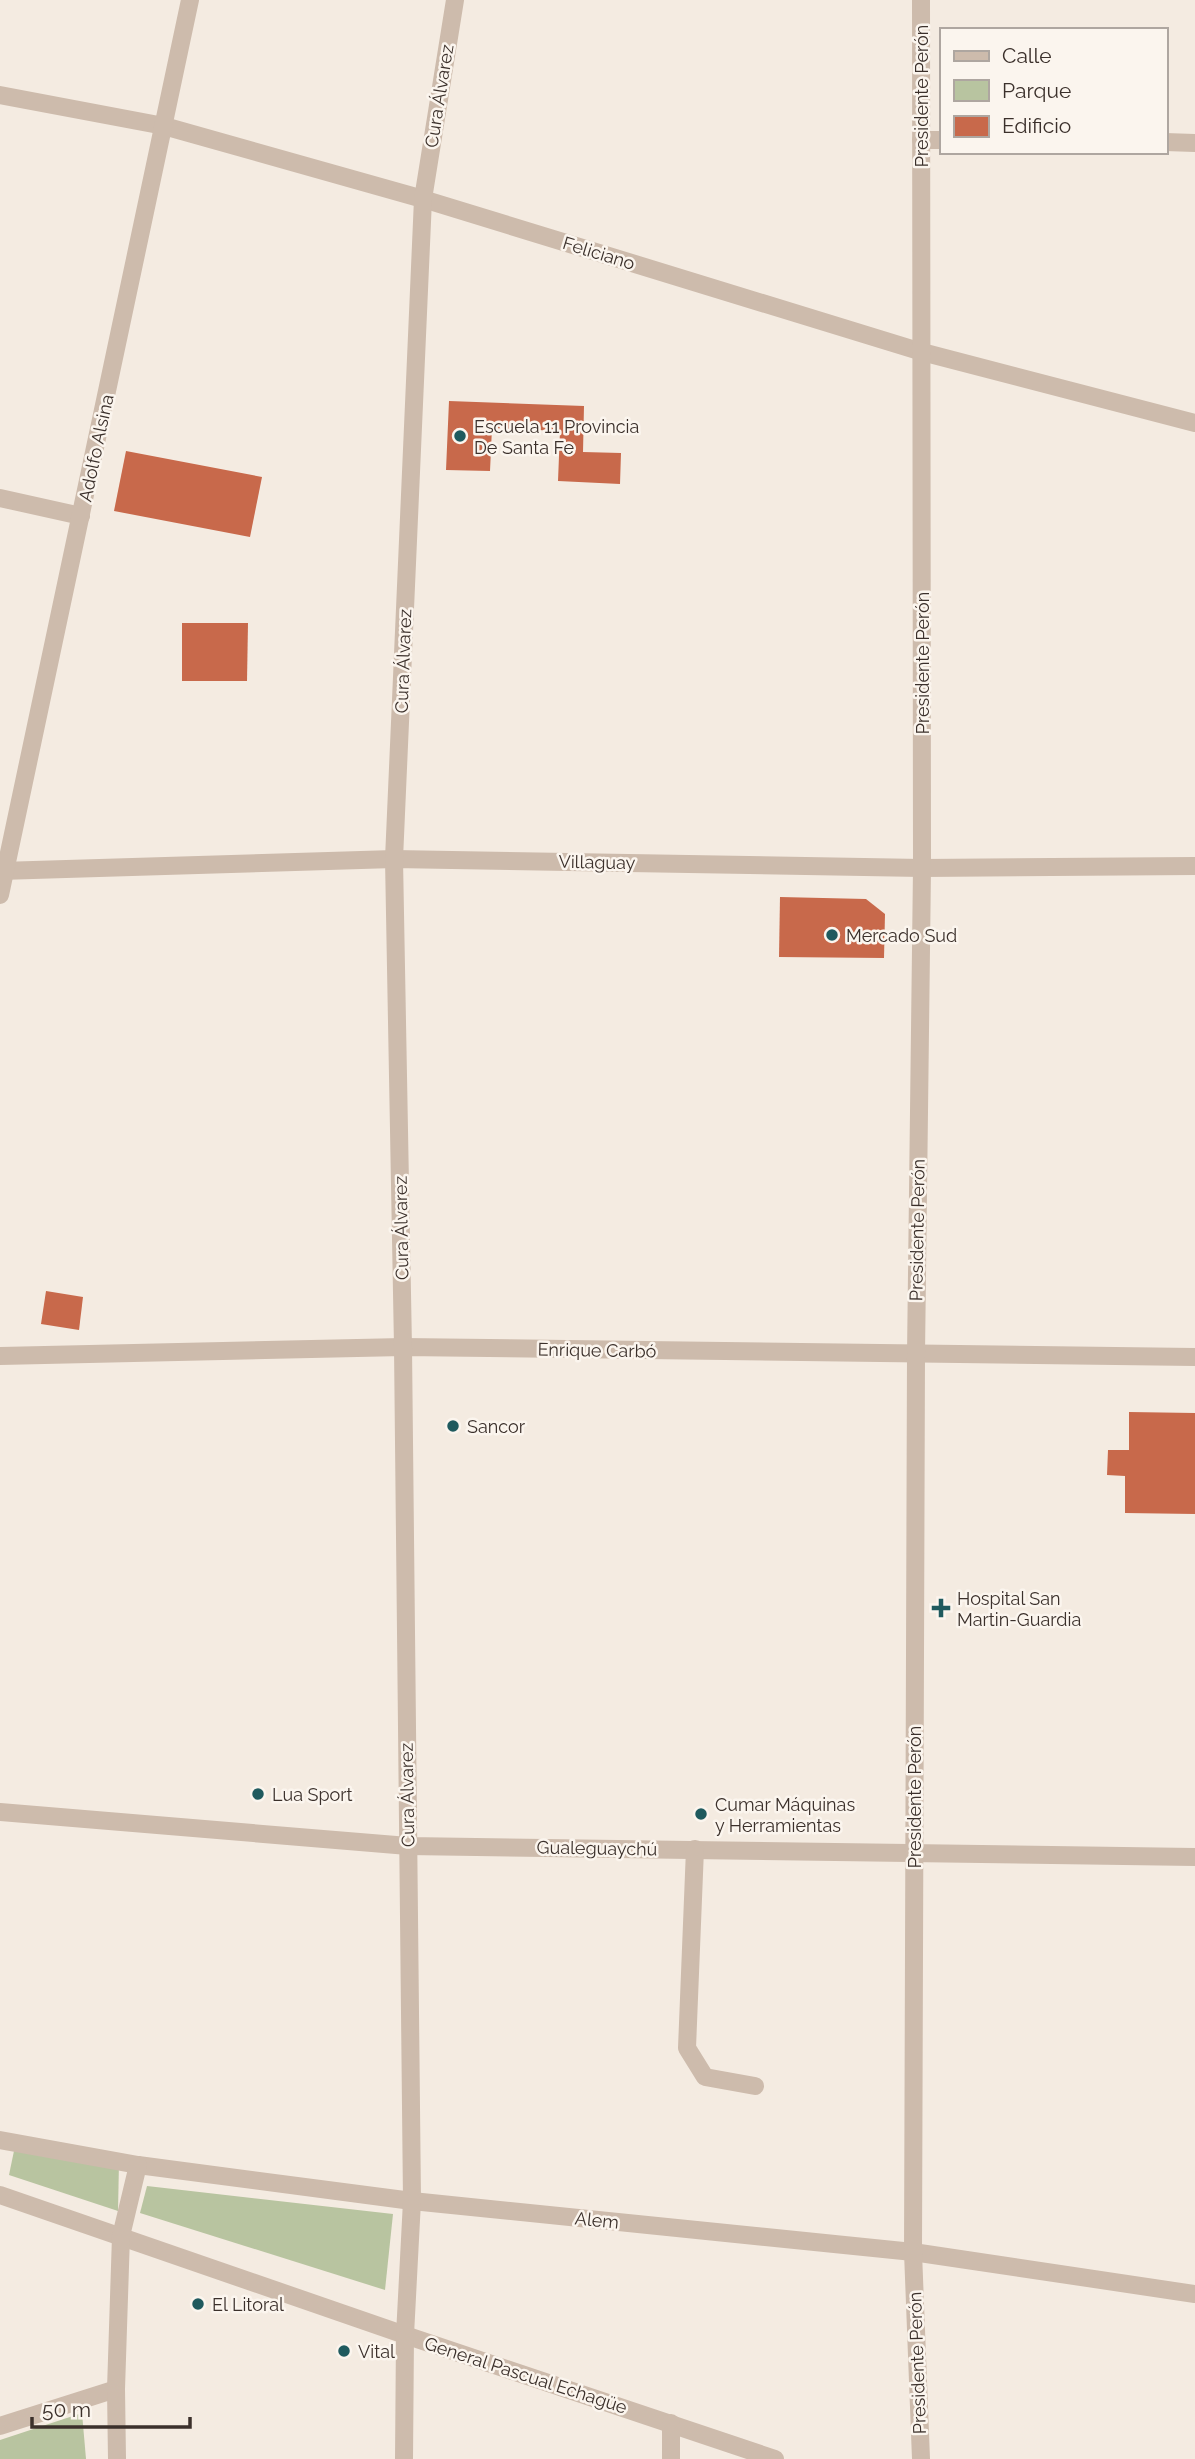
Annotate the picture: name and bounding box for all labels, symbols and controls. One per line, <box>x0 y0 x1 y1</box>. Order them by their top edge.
street label: Presidente Perón <box>911 25 932 167</box>
legend <box>940 28 1167 154</box>
street label: Cura Álvarez <box>419 43 458 149</box>
text: Calle <box>1002 43 1052 68</box>
text: Parque <box>1002 78 1071 103</box>
text: Edificio <box>1002 113 1071 138</box>
street label: Feliciano <box>560 232 638 274</box>
street label: Adolfo Alsina <box>74 392 118 504</box>
place label: Escuela 11 Provincia De Santa Fe <box>474 416 639 458</box>
marker: Escuela 11 Provincia De Santa Fe <box>452 428 468 444</box>
street label: Presidente Perón <box>912 592 933 734</box>
street label: Cura Álvarez <box>390 608 415 714</box>
street label: Villaguay <box>558 851 636 873</box>
place label: Mercado Sud <box>846 925 957 946</box>
marker: Mercado Sud <box>824 927 840 943</box>
street label: Presidente Perón <box>905 1159 929 1301</box>
street label: Cura Álvarez <box>389 1175 412 1280</box>
street label: Enrique Carbó <box>537 1338 657 1362</box>
place label: Sancor <box>467 1416 526 1437</box>
marker: Sancor <box>445 1418 461 1434</box>
place label: Hospital San Martin-Guardia <box>957 1588 1081 1630</box>
marker: Hospital San Martin-Guardia <box>931 1598 951 1618</box>
street label: Presidente Perón <box>904 1726 925 1868</box>
street label: Cura Álvarez <box>395 1742 418 1847</box>
place label: Lua Sport <box>272 1784 353 1805</box>
marker: Lua Sport <box>250 1786 266 1802</box>
place label: Cumar Máquinas y Herramientas <box>715 1794 855 1836</box>
marker: Cumar Máquinas y Herramientas <box>693 1806 709 1822</box>
street label: Gualeguaychú <box>536 1836 658 1860</box>
street label: Alem <box>574 2207 620 2233</box>
street label: Presidente Perón <box>904 2291 930 2435</box>
place label: El Litoral <box>212 2294 284 2315</box>
marker: El Litoral <box>190 2296 206 2312</box>
street label: General Pascual Echagüe <box>422 2332 630 2418</box>
place label: Vital <box>358 2341 395 2362</box>
marker: Vital <box>336 2343 352 2359</box>
scale bar <box>32 2386 189 2430</box>
text: 50 m <box>42 2397 91 2422</box>

